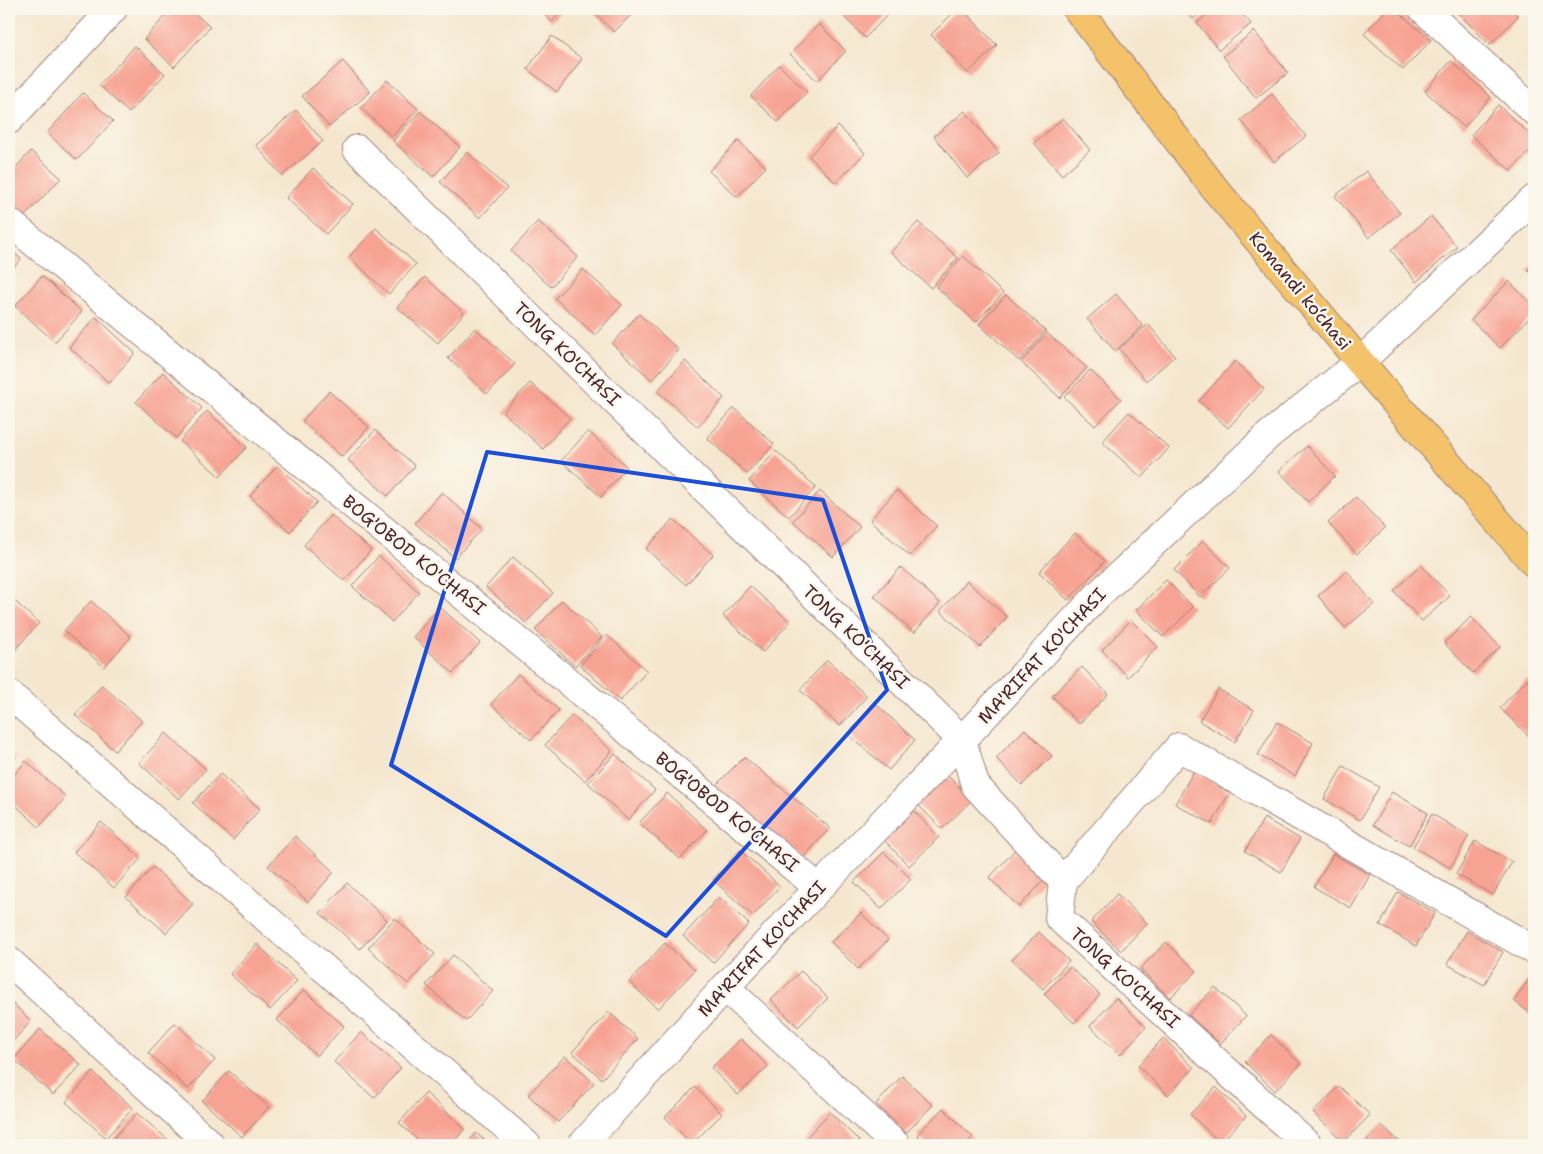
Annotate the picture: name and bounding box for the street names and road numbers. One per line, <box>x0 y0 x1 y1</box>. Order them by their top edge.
street label: Komandi ko‘chasi <box>1243 227 1357 355</box>
street label: TONG KO'CHASI <box>508 297 626 411</box>
street label: BOG'OBOD KO'CHASI <box>337 490 491 620</box>
street label: TONG KO'CHASI <box>797 580 915 694</box>
street label: MA'RIFAT KO'CHASI <box>973 583 1111 729</box>
street label: BOG'OBOD KO'CHASI <box>650 747 804 877</box>
street label: MA'RIFAT KO'CHASI <box>693 876 831 1022</box>
street label: TONG KO'CHASI <box>1065 922 1185 1034</box>

